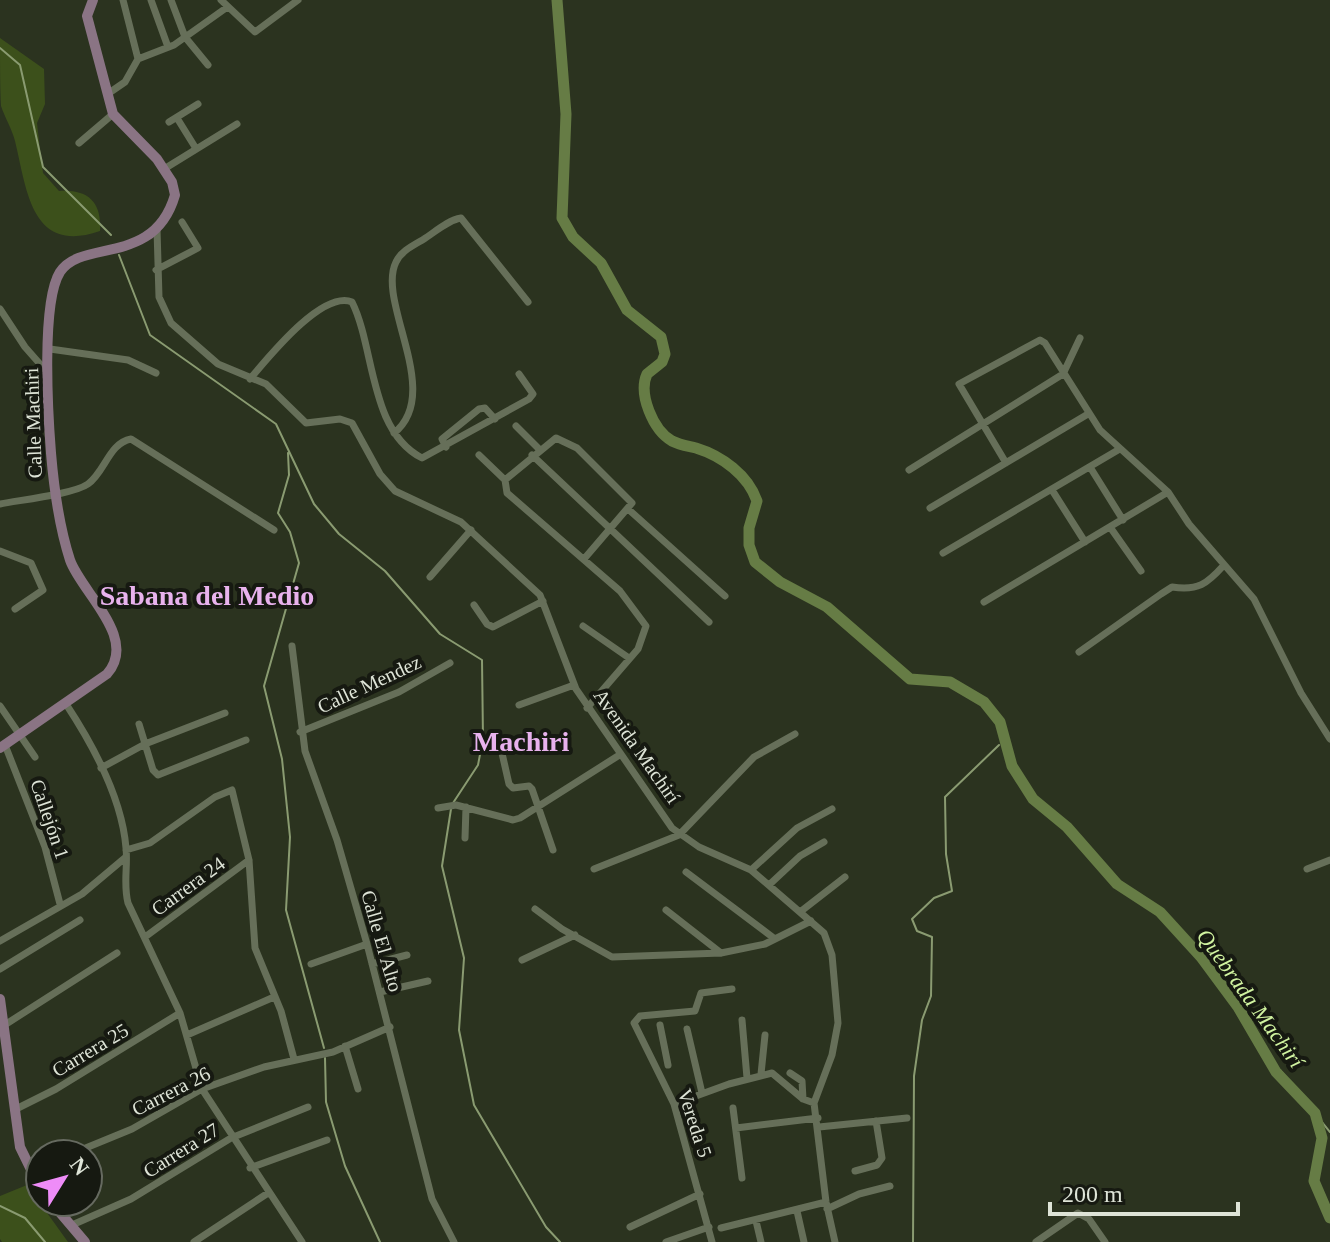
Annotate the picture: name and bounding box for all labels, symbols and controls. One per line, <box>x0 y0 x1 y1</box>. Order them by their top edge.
street label: Calle Machiri <box>20 367 46 479</box>
district label: Sabana del Medio <box>100 580 314 611</box>
street label: Calle Mendez <box>314 650 424 718</box>
street label: Avenida Machirí <box>589 685 685 808</box>
district label: Machiri <box>473 726 569 757</box>
street label: Callejón 1 <box>25 776 74 862</box>
street label: Carrera 24 <box>147 852 229 920</box>
street label: Calle El Alto <box>357 888 407 994</box>
water label: Quebrada Machirí <box>1192 924 1310 1074</box>
street label: Carrera 25 <box>48 1019 132 1081</box>
street label: Carrera 26 <box>128 1062 214 1120</box>
street label: Vereda 5 <box>674 1086 716 1160</box>
street label: Carrera 27 <box>139 1118 223 1182</box>
north arrow <box>24 1138 104 1218</box>
text: N <box>65 1152 94 1180</box>
scale bar <box>1050 1166 1238 1216</box>
text: 200 m <box>1062 1181 1123 1207</box>

